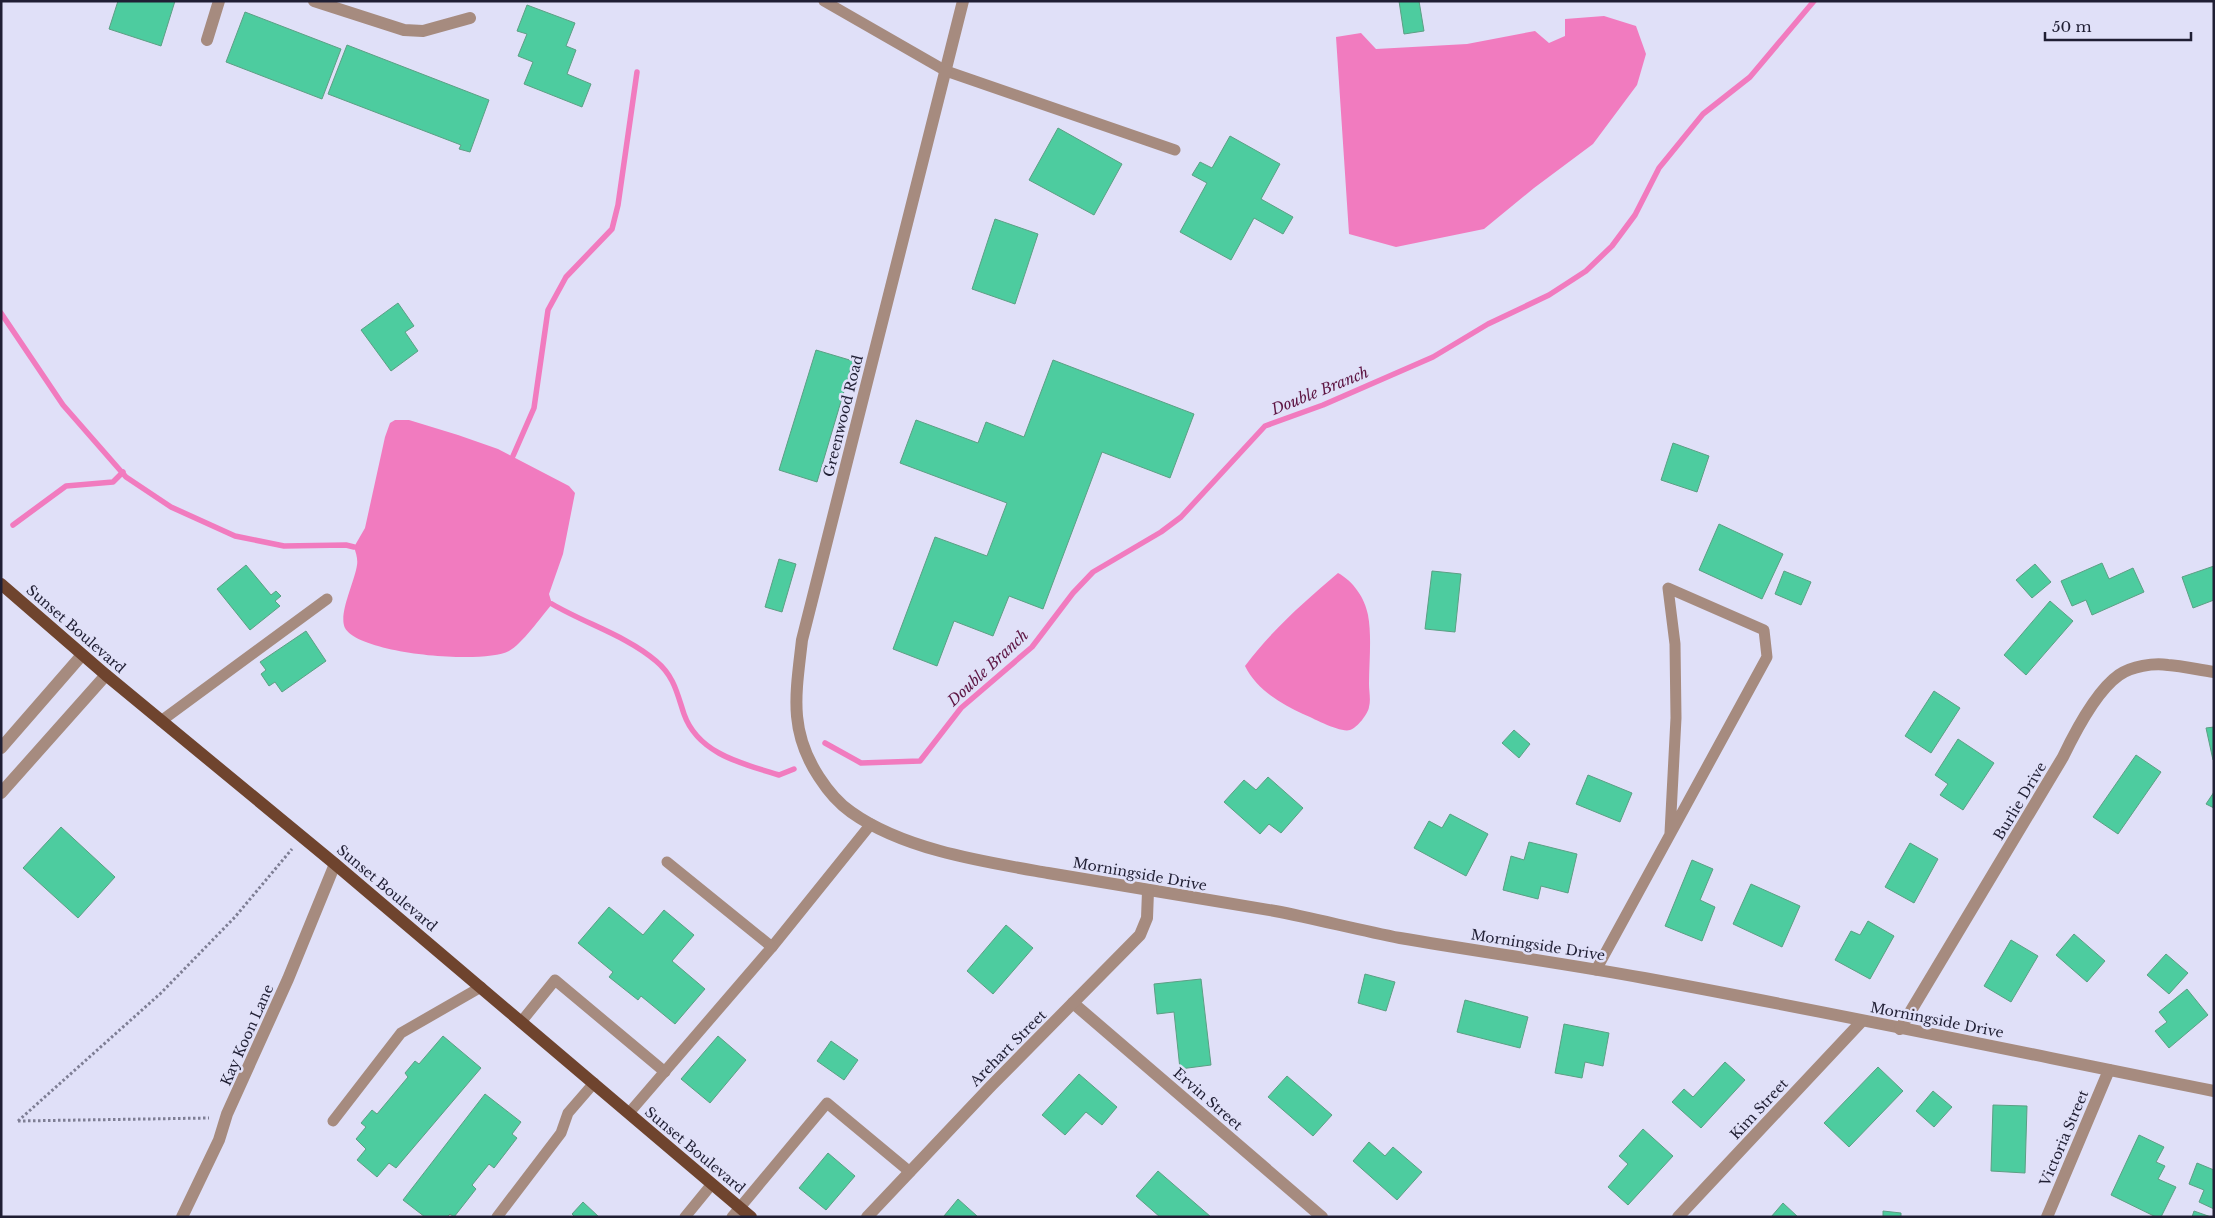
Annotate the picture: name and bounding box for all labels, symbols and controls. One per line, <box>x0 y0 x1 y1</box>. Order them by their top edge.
scale bar <box>2045 10 2191 42</box>
text: 50 m <box>2052 17 2092 36</box>
street label: Greenwood Road <box>819 353 867 479</box>
water label: Double Branch <box>1267 362 1372 419</box>
street label: Sunset Boulevard <box>23 581 130 677</box>
water label: Double Branch <box>943 625 1032 711</box>
street label: Burlie Drive <box>1990 759 2050 843</box>
street label: Sunset Boulevard <box>333 841 441 936</box>
street label: Morningside Drive <box>1072 853 1208 895</box>
street label: Morningside Drive <box>1470 925 1606 965</box>
street label: Kay Koon Lane <box>217 982 277 1088</box>
street label: Morningside Drive <box>1869 998 2005 1042</box>
street label: Arehart Street <box>965 1005 1051 1091</box>
street label: Ervin Street <box>1170 1064 1247 1134</box>
street label: Kim Street <box>1726 1074 1792 1143</box>
street label: Victoria Street <box>2035 1087 2093 1190</box>
street label: Sunset Boulevard <box>641 1103 749 1198</box>

